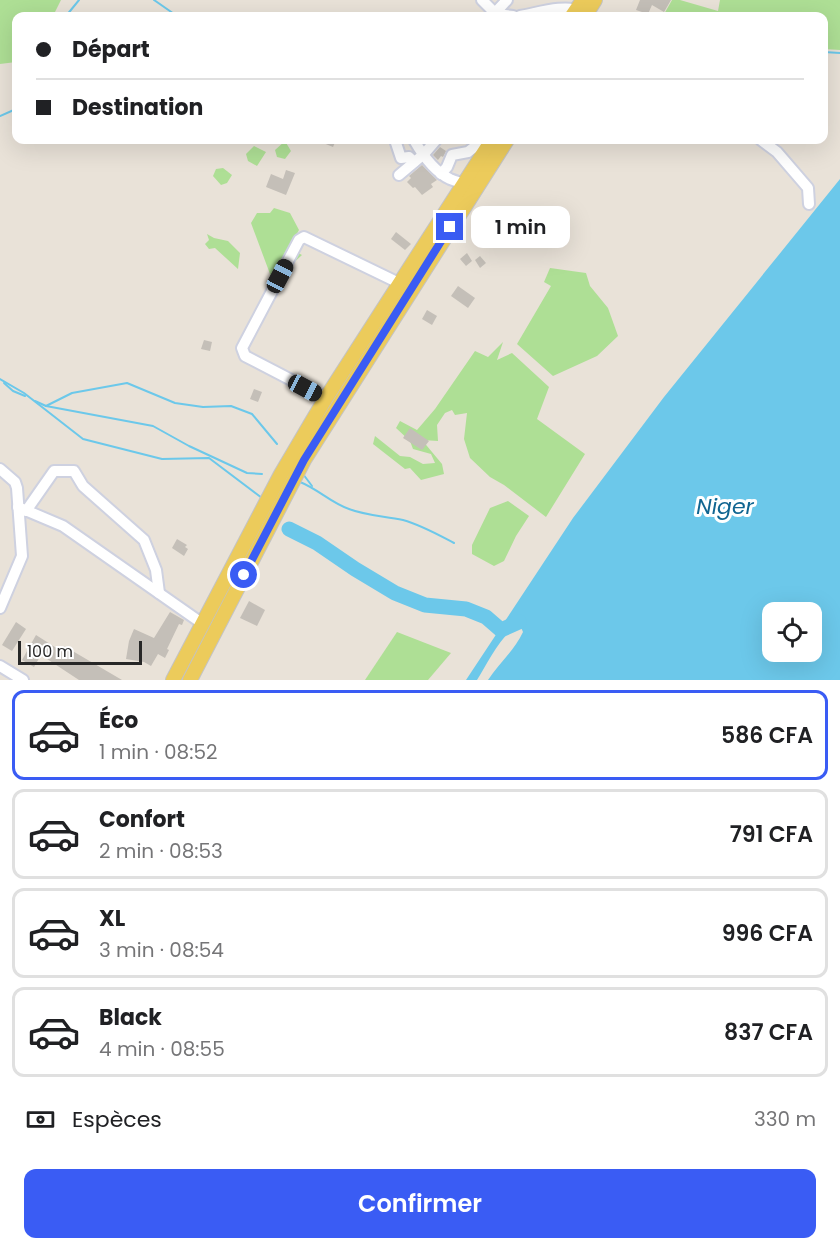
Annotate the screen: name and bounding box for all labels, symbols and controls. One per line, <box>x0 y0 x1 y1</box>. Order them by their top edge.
text: Départ <box>72 34 150 65</box>
text: Destination <box>72 92 203 123</box>
callout: 1 min <box>471 206 570 248</box>
route end <box>436 213 463 240</box>
text: 1 min <box>495 213 546 241</box>
car <box>264 256 296 296</box>
car <box>285 372 325 404</box>
water label: Niger <box>696 491 755 522</box>
route start <box>230 561 257 588</box>
map controls <box>762 602 822 662</box>
button: locate <box>762 602 822 662</box>
scale bar <box>18 638 142 666</box>
text: 100 m <box>27 640 73 663</box>
text: Éco <box>99 705 138 736</box>
icon: car <box>27 708 81 762</box>
text: 586 CFA <box>721 720 813 751</box>
text: 1 min · 08:52 <box>99 738 217 766</box>
text: Confort <box>99 804 185 835</box>
icon: car <box>27 807 81 861</box>
text: 791 CFA <box>730 819 813 850</box>
text: 2 min · 08:53 <box>99 837 223 865</box>
text: XL <box>99 903 125 934</box>
icon: car <box>27 906 81 960</box>
text: 996 CFA <box>722 918 813 949</box>
text: 3 min · 08:54 <box>99 936 224 964</box>
text: Black <box>99 1002 162 1033</box>
icon: car <box>27 1005 81 1059</box>
text: 837 CFA <box>724 1017 813 1048</box>
text: 4 min · 08:55 <box>99 1035 225 1063</box>
icon: cash <box>24 1103 57 1136</box>
text: Espèces <box>72 1104 162 1135</box>
text: 330 m <box>754 1105 816 1133</box>
button: Confirmer <box>24 1169 816 1238</box>

